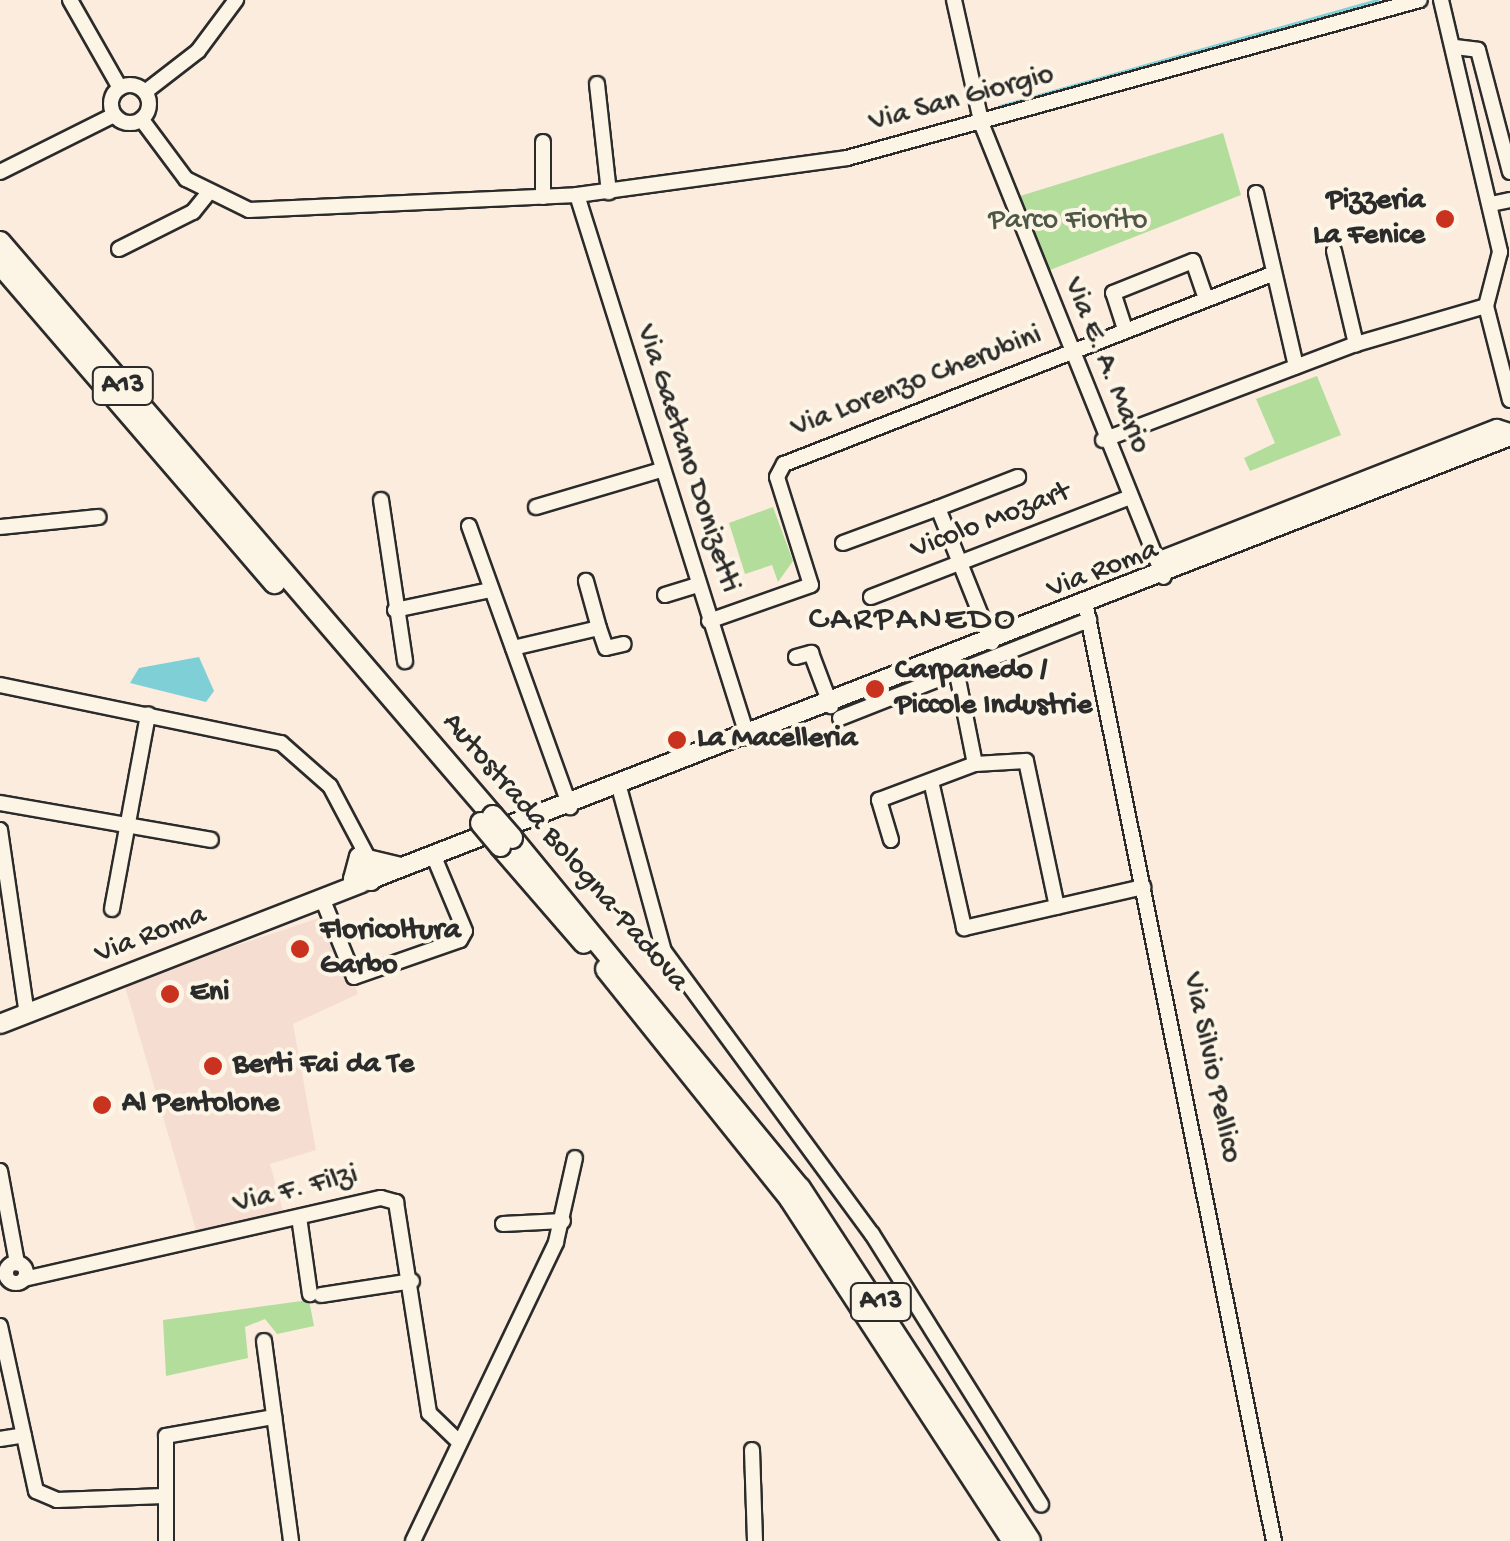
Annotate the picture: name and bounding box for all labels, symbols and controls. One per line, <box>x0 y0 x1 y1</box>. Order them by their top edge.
street label: Via San Giorgio <box>866 58 1058 142</box>
place label: Pizzeria La Fenice <box>1313 184 1425 254</box>
park label: Parco Fiorito <box>988 204 1148 240</box>
marker: Pizzeria La Fenice <box>1434 208 1456 230</box>
street label: Via E. A. Mario <box>1053 273 1157 459</box>
street label: Via Lorenzo Cherubini <box>787 319 1047 447</box>
street label: Via Gaetano Donizetti <box>626 321 746 597</box>
road number: A13 <box>90 363 156 409</box>
street label: Vicolo Mozart <box>906 475 1076 569</box>
street label: Via Roma <box>1042 533 1164 609</box>
district label: CARPANEDO <box>809 600 1017 642</box>
place label: Carpanedo / Piccole Industrie <box>895 654 1092 724</box>
marker: Carpanedo / Piccole Industrie <box>864 678 886 700</box>
street label: Autostrada Bologna-Padova <box>433 706 695 1000</box>
place label: La Macelleria <box>697 722 857 758</box>
marker: La Macelleria <box>666 729 688 751</box>
street label: Via Roma <box>90 898 212 974</box>
place label: Floricoltura Garbo <box>320 914 461 984</box>
marker: Floricoltura Garbo <box>289 938 311 960</box>
street label: Via Silvio Pellico <box>1172 969 1248 1167</box>
place label: Eni <box>190 976 229 1012</box>
marker: Eni <box>159 983 181 1005</box>
place label: Berti Fai da Te <box>233 1048 414 1084</box>
marker: Berti Fai da Te <box>202 1055 224 1077</box>
place label: Al Pentolone <box>122 1087 279 1123</box>
marker: Al Pentolone <box>91 1094 113 1116</box>
street label: Via F. Filzi <box>230 1158 362 1224</box>
road number: A13 <box>848 1279 914 1325</box>

